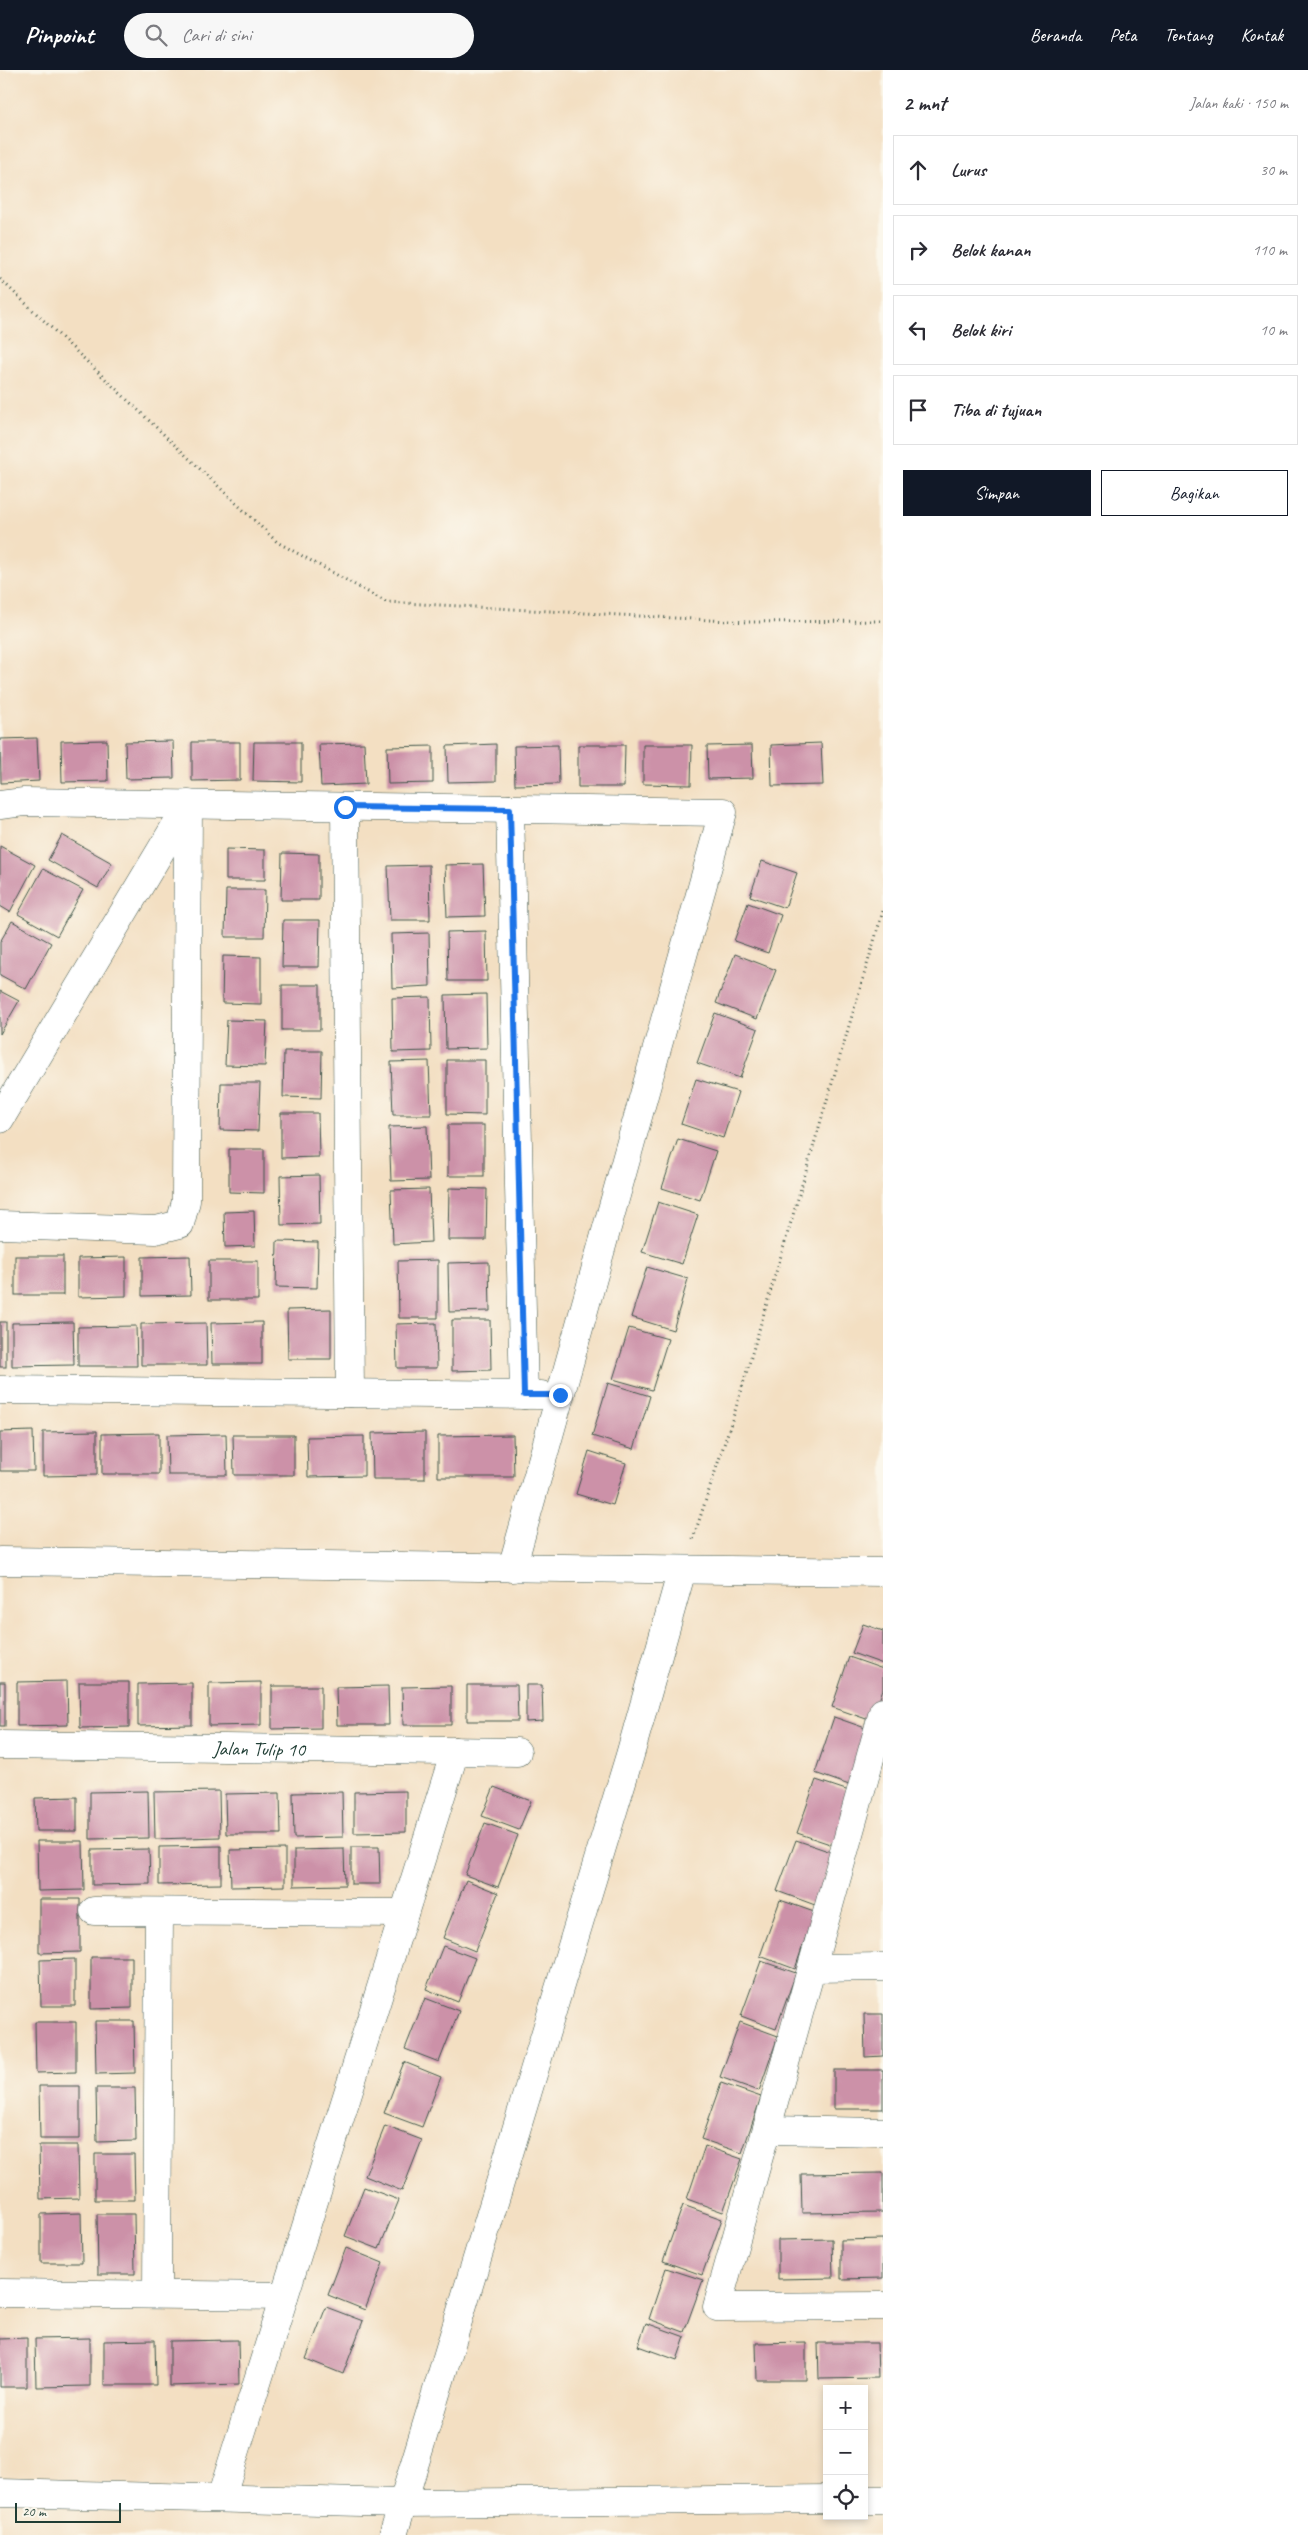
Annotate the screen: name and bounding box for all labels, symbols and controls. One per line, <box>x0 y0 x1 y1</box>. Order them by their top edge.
search box <box>124 13 474 58</box>
text: Pinpoint <box>25 20 94 50</box>
icon: search <box>142 21 170 49</box>
text: Cari di sini <box>182 23 252 47</box>
text: Beranda <box>1030 24 1081 46</box>
text: Peta <box>1109 24 1136 46</box>
text: Tentang <box>1164 24 1213 46</box>
text: Kontak <box>1241 24 1283 46</box>
text: 2 mnt <box>903 90 946 116</box>
text: Jalan kaki · 150 m <box>1190 93 1288 113</box>
icon: ahead <box>904 156 932 184</box>
text: Lurus <box>951 158 986 182</box>
text: 30 m <box>1260 160 1287 180</box>
icon: right <box>904 236 932 264</box>
text: Belok kanan <box>951 238 1030 262</box>
text: 110 m <box>1253 240 1287 260</box>
icon: left <box>904 316 932 344</box>
text: Belok kiri <box>951 318 1011 342</box>
text: 10 m <box>1260 320 1287 340</box>
icon: arrive <box>904 396 932 424</box>
text: Tiba di tujuan <box>951 398 1041 422</box>
button: Simpan <box>903 470 1091 516</box>
button: Bagikan <box>1101 470 1288 516</box>
route start <box>334 796 357 819</box>
route end <box>549 1384 572 1407</box>
street label: Jalan Tulip 10 <box>212 1736 307 1762</box>
map controls <box>823 2385 868 2520</box>
button: + <box>823 2385 868 2430</box>
button: − <box>823 2430 868 2475</box>
button: locate <box>823 2475 868 2520</box>
scale bar <box>15 2500 121 2523</box>
text: 20 m <box>22 2503 46 2520</box>

